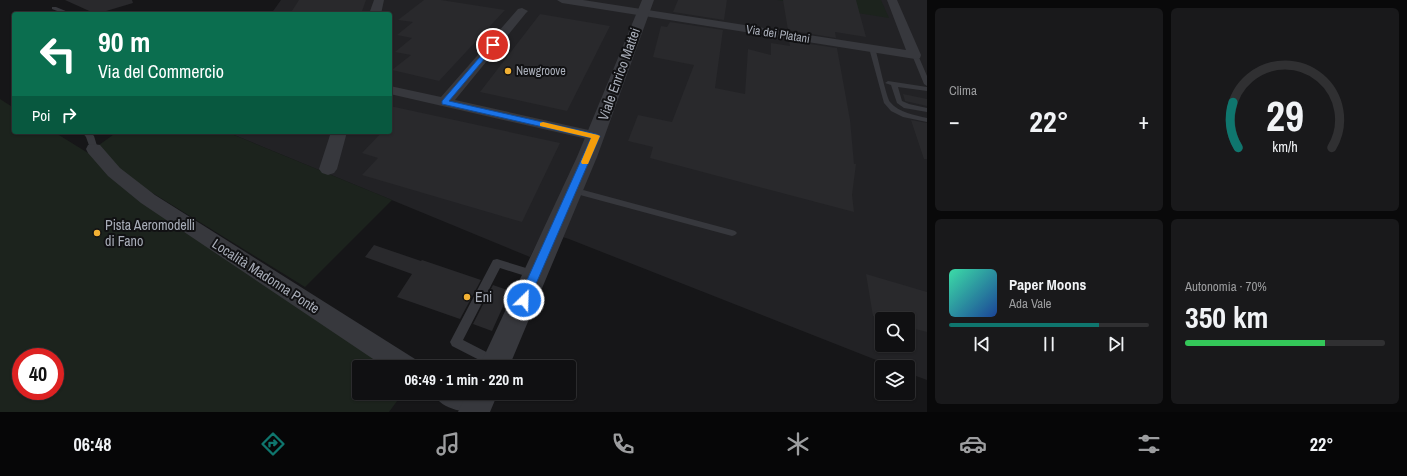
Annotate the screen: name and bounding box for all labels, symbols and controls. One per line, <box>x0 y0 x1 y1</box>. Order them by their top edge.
street label: Via dei Platani <box>745 21 811 47</box>
text: 90 m <box>98 23 150 61</box>
street label: Viale Enrico Mattei <box>594 25 644 123</box>
icon: left <box>32 28 84 80</box>
pin <box>476 28 510 62</box>
icon: arrive <box>482 34 504 56</box>
text: Via del Commercio <box>98 59 224 84</box>
place label: Newgroove <box>516 63 566 79</box>
marker: Newgroove <box>503 66 513 76</box>
text: Clima <box>949 82 977 99</box>
text: 29 <box>1266 87 1304 143</box>
text: 22° <box>1029 101 1069 141</box>
icon: right <box>58 104 80 126</box>
text: Poi <box>32 105 50 126</box>
text: − <box>949 106 960 136</box>
text: + <box>1138 106 1149 136</box>
text: km/h <box>1272 136 1298 155</box>
place label: Pista Aeromodelli di Fano <box>105 216 195 250</box>
marker: Pista Aeromodelli di Fano <box>92 228 102 238</box>
street label: Località Madonna Ponte <box>209 235 323 317</box>
text: Paper Moons <box>1009 274 1086 295</box>
text: Autonomia · 70% <box>1185 278 1267 295</box>
position arrow <box>503 279 545 321</box>
place label: Eni <box>475 288 492 306</box>
marker: Eni <box>462 292 472 302</box>
text: Ada Vale <box>1009 295 1051 312</box>
text: 350 km <box>1185 297 1268 337</box>
map controls <box>875 312 915 400</box>
button: search <box>875 312 915 352</box>
icon: previous <box>971 333 993 355</box>
icon: pause <box>1038 333 1060 355</box>
icon: next <box>1105 333 1127 355</box>
speed limit sign: 40 <box>12 348 64 400</box>
button: layers <box>875 360 915 400</box>
text: 06:49 · 1 min · 220 m <box>405 369 523 390</box>
icon: directions <box>259 430 287 458</box>
icon: music <box>434 430 462 458</box>
icon: phone <box>609 430 637 458</box>
icon: climate <box>784 430 812 458</box>
icon: car <box>959 430 987 458</box>
icon: filters <box>1135 430 1163 458</box>
text: 06:48 <box>74 432 111 457</box>
text: 22° <box>1310 432 1333 457</box>

